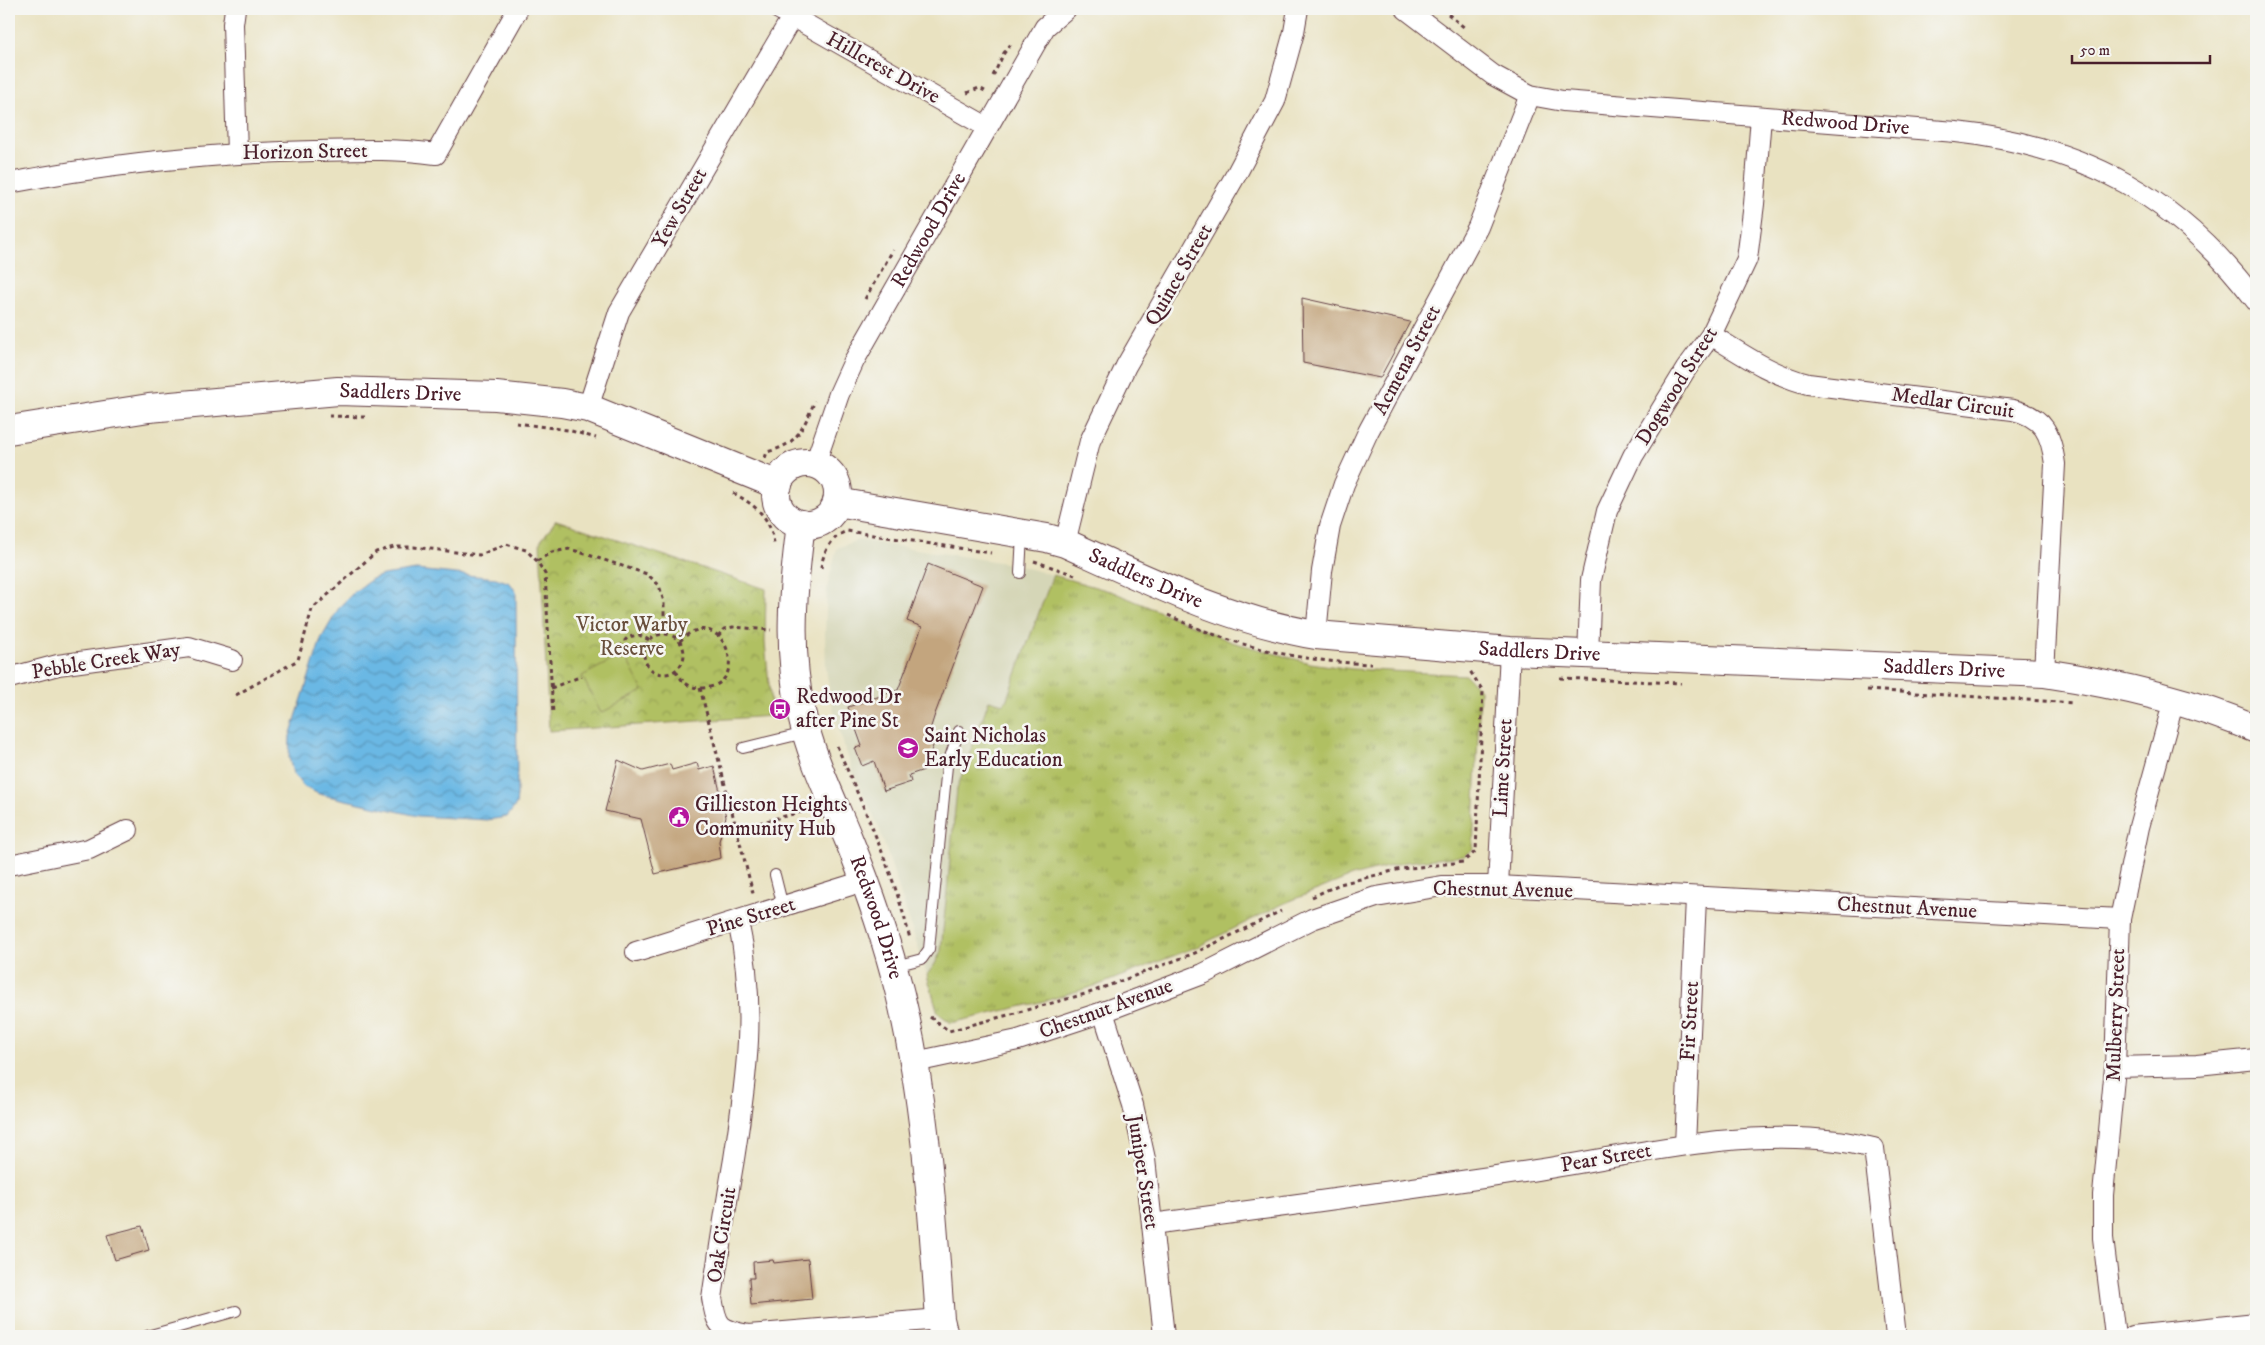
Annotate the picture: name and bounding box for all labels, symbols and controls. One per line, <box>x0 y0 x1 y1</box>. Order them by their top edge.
street label: Hillcrest Drive <box>822 26 945 110</box>
scale bar <box>2072 32 2210 64</box>
text: 50 m <box>2080 41 2110 60</box>
street label: Redwood Drive <box>1780 105 1911 141</box>
street label: Horizon Street <box>242 138 368 166</box>
street label: Yew Street <box>647 163 713 253</box>
street label: Redwood Drive <box>886 168 972 292</box>
street label: Quince Street <box>1139 219 1219 331</box>
street label: Acmena Street <box>1367 300 1447 419</box>
street label: Dogwood Street <box>1630 322 1724 450</box>
street label: Saddlers Drive <box>339 378 462 408</box>
street label: Medlar Circuit <box>1890 382 2016 425</box>
street label: Saddlers Drive <box>1084 542 1207 615</box>
park label: Victor Warby Reserve <box>575 612 689 662</box>
street label: Saddlers Drive <box>1478 635 1601 668</box>
street label: Pebble Creek Way <box>30 636 183 686</box>
street label: Saddlers Drive <box>1883 653 2006 684</box>
place label: Redwood Dr after Pine St <box>796 684 901 734</box>
bus stop icon: Redwood Dr after Pine St <box>768 697 792 721</box>
street label: Lime Street <box>1487 718 1519 818</box>
place label: Saint Nicholas Early Education <box>924 723 1063 773</box>
school or university icon: Saint Nicholas Early Education <box>896 736 920 760</box>
place label: Gillieston Heights Community Hub <box>695 792 848 842</box>
public building icon: Gillieston Heights Community Hub <box>667 805 691 829</box>
street label: Redwood Drive <box>843 852 909 982</box>
street label: Chestnut Avenue <box>1433 876 1574 904</box>
street label: Pine Street <box>704 891 799 943</box>
street label: Chestnut Avenue <box>1836 891 1978 925</box>
street label: Mulberry Street <box>2101 948 2131 1082</box>
street label: Chestnut Avenue <box>1036 973 1177 1045</box>
street label: Fir Street <box>1675 980 1705 1062</box>
street label: Juniper Street <box>1121 1111 1165 1231</box>
street label: Pear Street <box>1559 1137 1654 1179</box>
street label: Oak Circuit <box>702 1185 742 1285</box>

